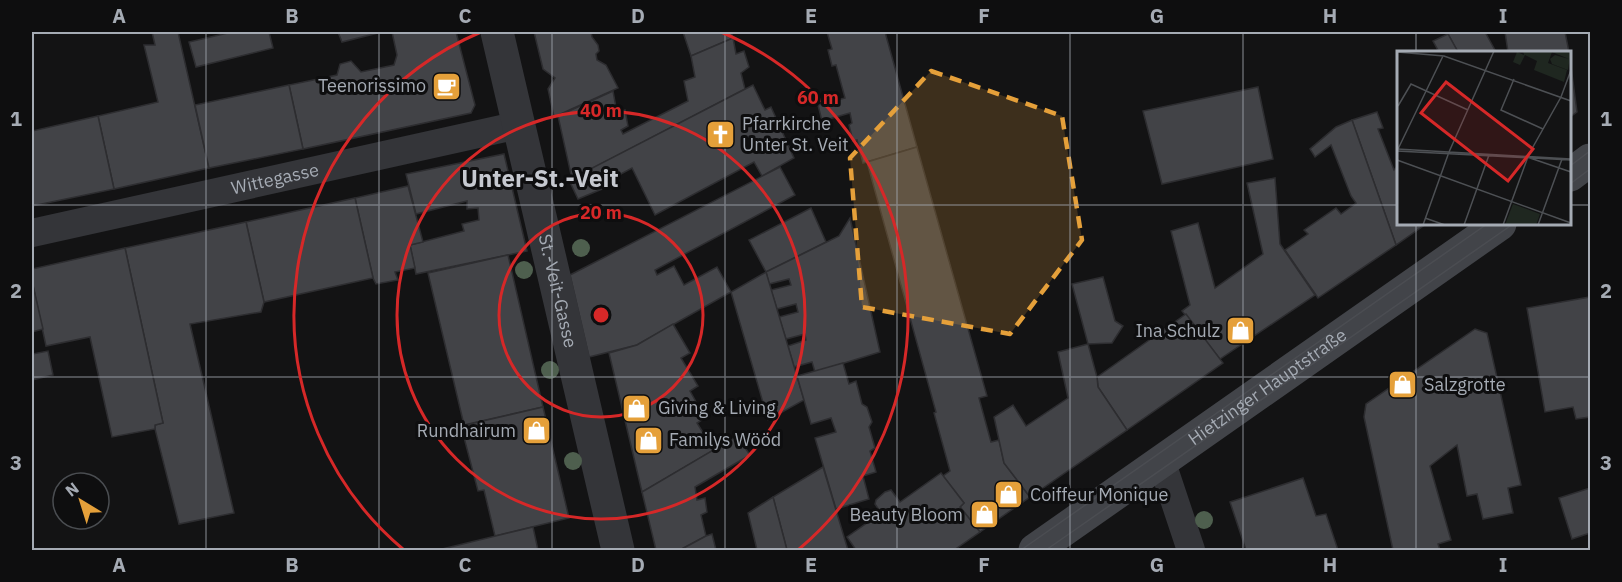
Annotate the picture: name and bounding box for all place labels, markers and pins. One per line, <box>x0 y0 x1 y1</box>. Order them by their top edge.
cafe icon: Teenorissimo <box>431 70 463 102</box>
place label: Teenorissimo <box>318 74 426 97</box>
place label: Pfarrkirche Unter St. Veit <box>742 112 848 156</box>
church icon: Pfarrkirche Unter St. Veit <box>705 118 737 150</box>
centre of rings <box>591 305 611 325</box>
shop icon: Ina Schulz <box>1225 315 1257 347</box>
place label: Ina Schulz <box>1136 319 1220 342</box>
shop icon: Salzgrotte <box>1387 369 1419 401</box>
place label: Salzgrotte <box>1424 373 1506 396</box>
shop icon: Giving & Living <box>621 392 653 424</box>
place label: Giving & Living <box>658 396 776 419</box>
shop icon: Rundhairum <box>521 415 553 447</box>
place label: Rundhairum <box>417 419 516 442</box>
shop icon: Familys Wööd <box>632 424 664 456</box>
place label: Familys Wööd <box>669 428 781 451</box>
shop icon: Coiffeur Monique <box>993 479 1025 511</box>
place label: Coiffeur Monique <box>1030 483 1168 506</box>
shop icon: Beauty Bloom <box>968 499 1000 531</box>
place label: Beauty Bloom <box>849 503 963 526</box>

